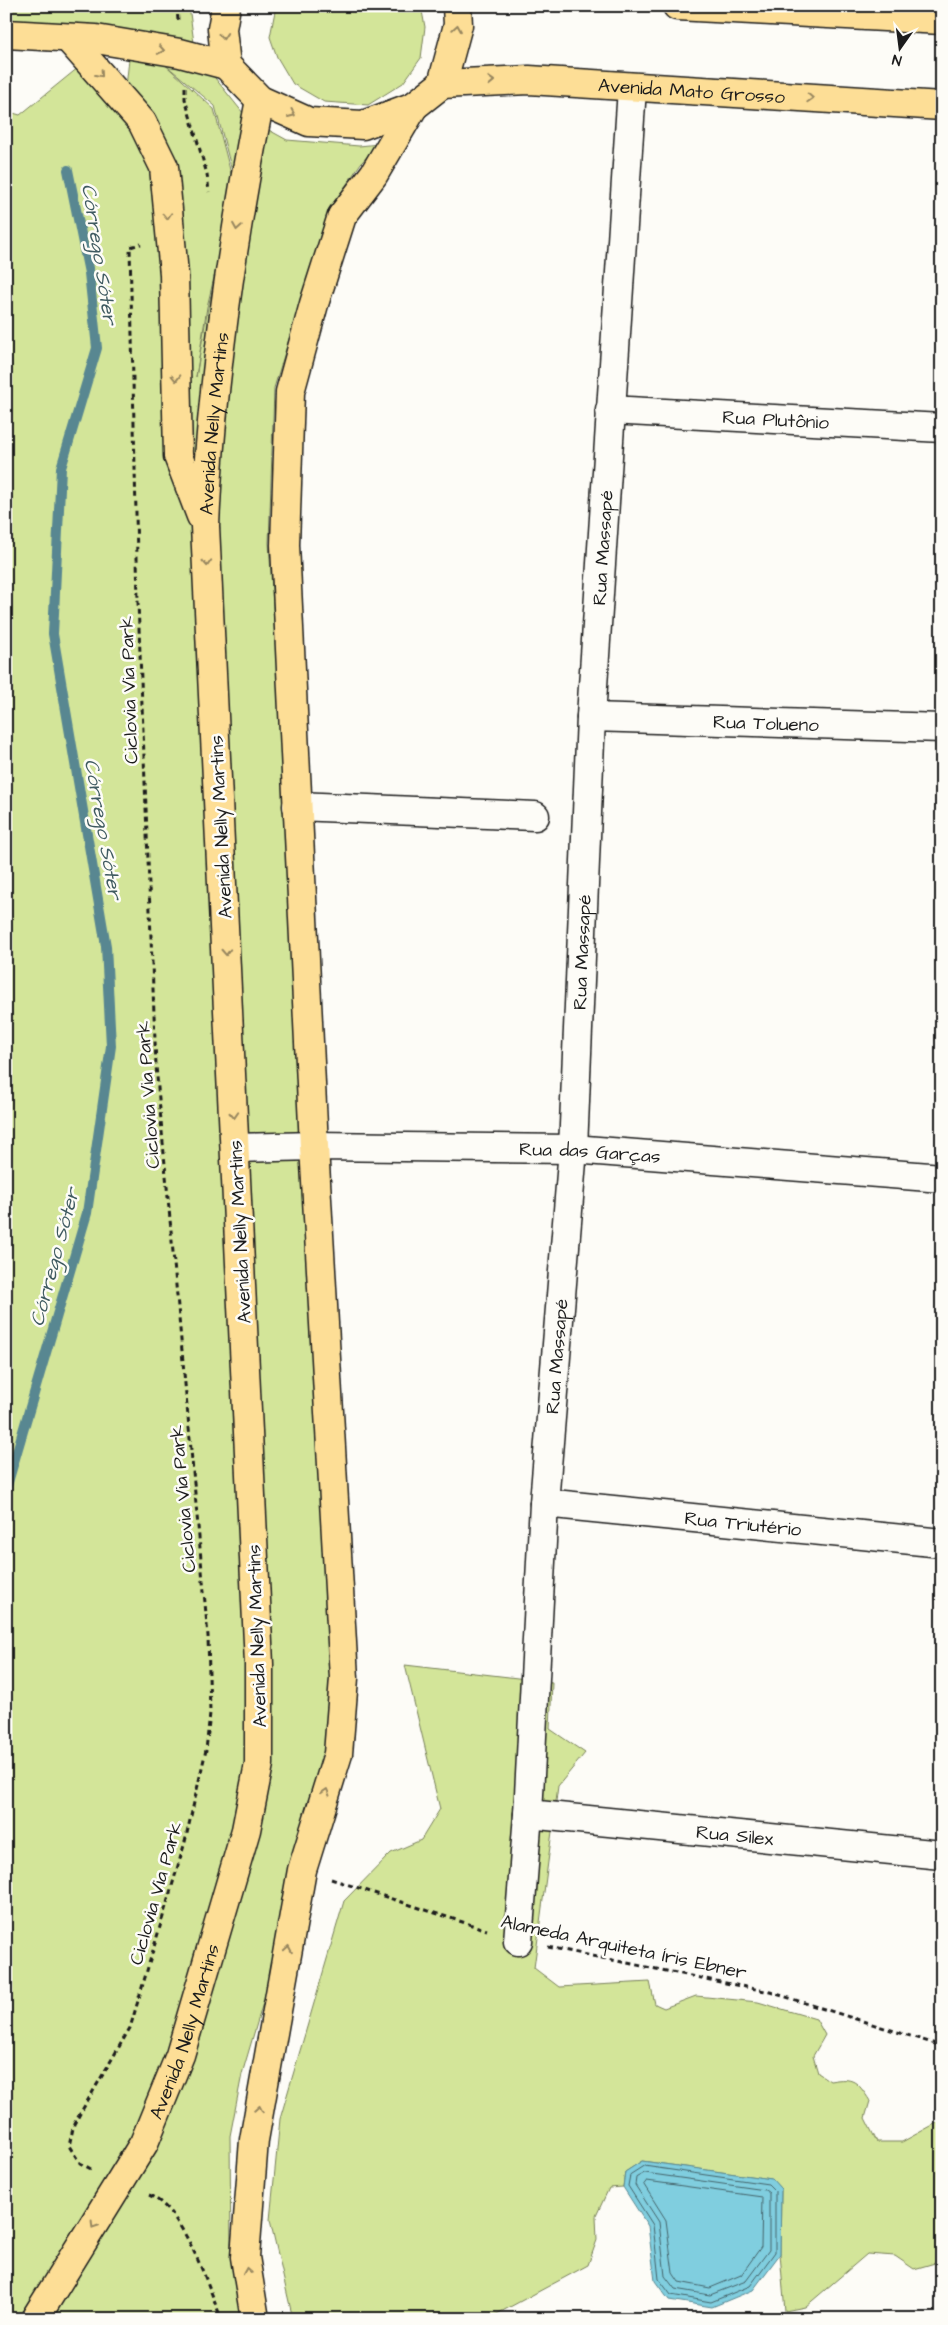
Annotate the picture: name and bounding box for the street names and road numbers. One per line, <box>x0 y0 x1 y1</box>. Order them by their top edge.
street label: Avenida Mato Grosso <box>597 72 786 111</box>
street label: Avenida Nelly Martins <box>194 331 237 516</box>
street label: Rua Plutônio <box>722 404 830 437</box>
street label: Rua Massapé <box>586 489 621 606</box>
street label: Ciclovia Via Park <box>113 615 146 764</box>
street label: Rua Tolueno <box>712 709 820 739</box>
street label: Avenida Nelly Martins <box>203 735 241 919</box>
street label: Rua Massapé <box>567 894 599 1010</box>
street label: Ciclovia Via Park <box>130 1020 167 1170</box>
street label: Rua das Garças <box>519 1136 661 1171</box>
street label: Avenida Nelly Martins <box>222 1140 260 1324</box>
street label: Rua Massapé <box>539 1298 576 1415</box>
street label: Ciclovia Via Park <box>164 1424 203 1574</box>
street label: Rua Triutério <box>683 1505 803 1544</box>
street label: Avenida Nelly Martins <box>241 1544 275 1728</box>
street label: Ciclovia Via Park <box>123 1818 190 1968</box>
street label: Rua Silex <box>695 1819 775 1853</box>
street label: Alameda Arquiteta Íris Ebner <box>498 1908 749 1987</box>
street label: Avenida Nelly Martins <box>143 1941 227 2123</box>

